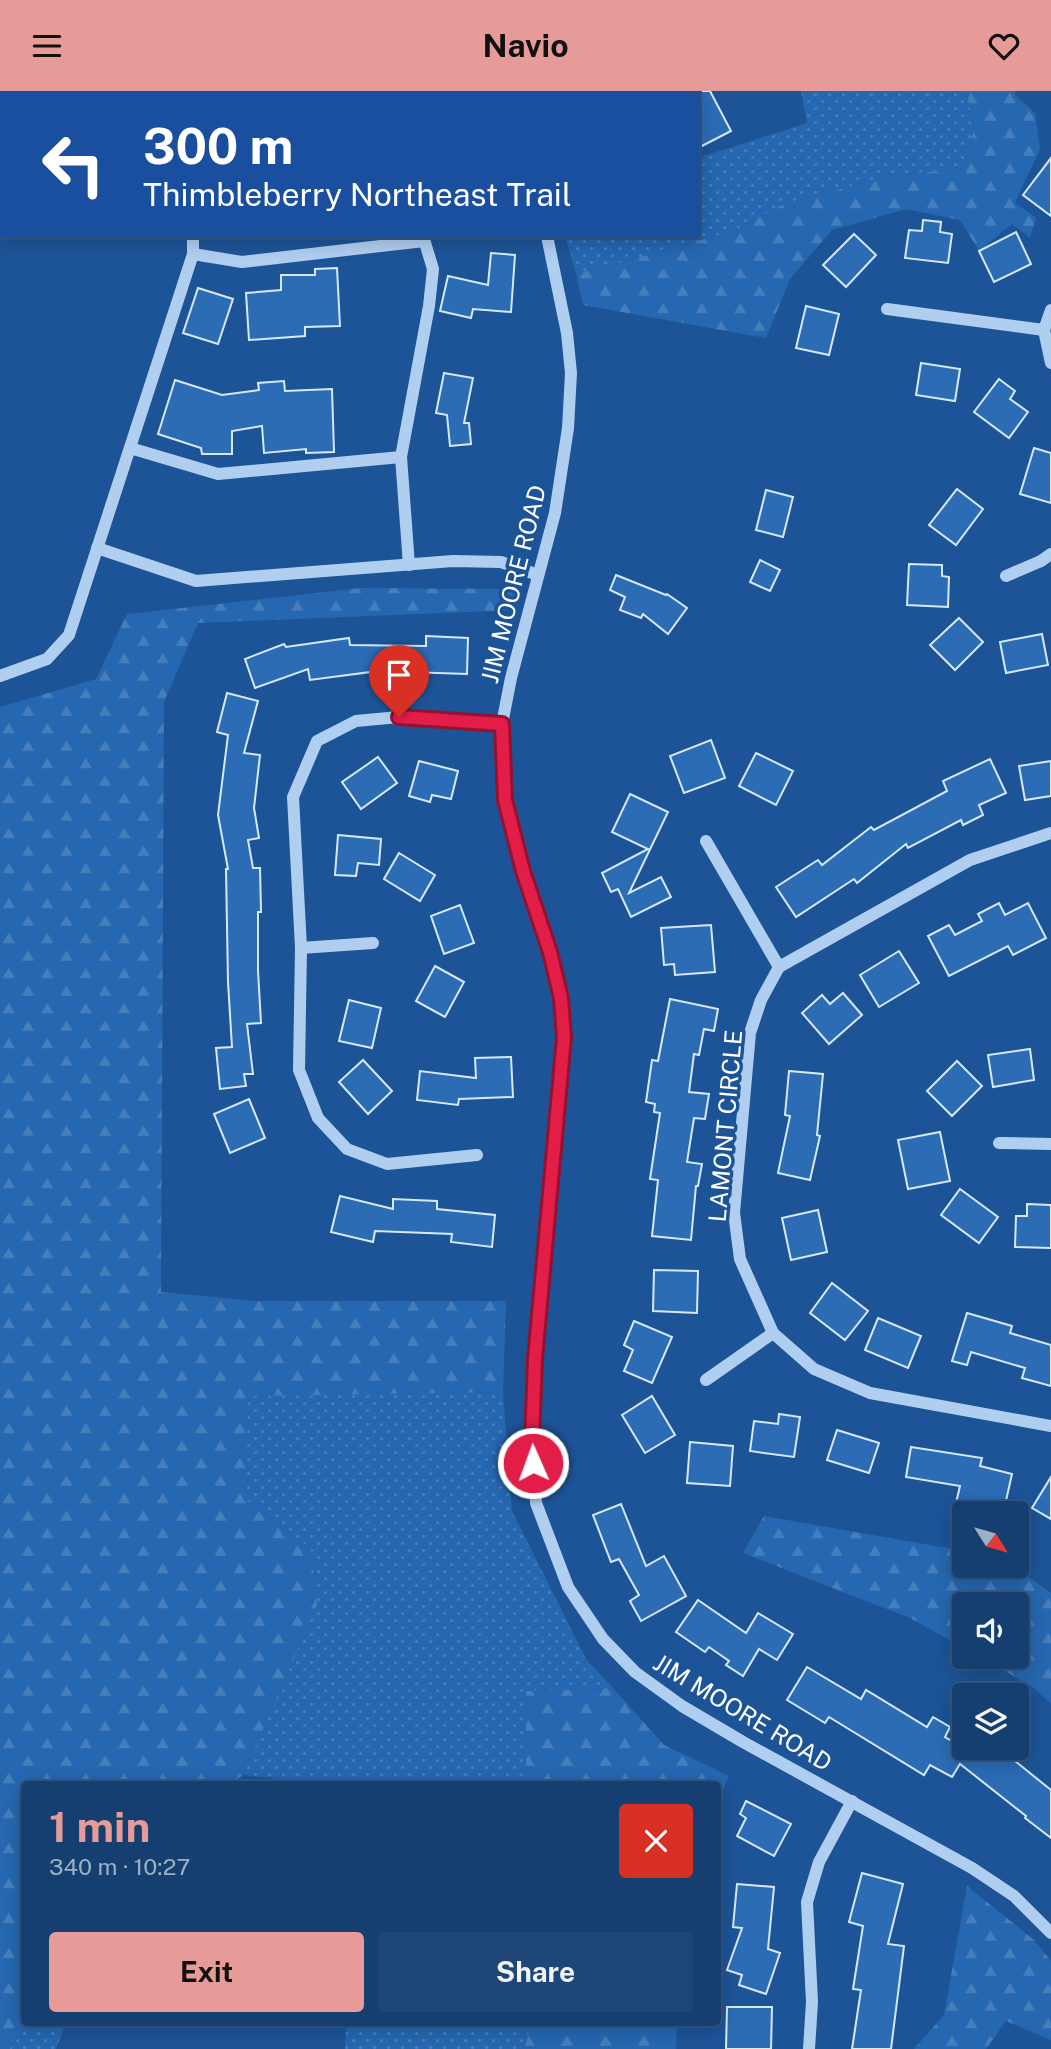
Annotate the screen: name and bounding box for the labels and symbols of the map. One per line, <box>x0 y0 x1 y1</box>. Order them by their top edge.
street label: JIM MOORE ROAD <box>475 482 551 686</box>
pin <box>369 645 429 717</box>
street label: LAMONT CIRCLE <box>703 1029 747 1223</box>
position arrow <box>496 1426 570 1500</box>
north arrow <box>952 1501 1029 1579</box>
street label: JIM MOORE ROAD <box>649 1648 837 1776</box>

